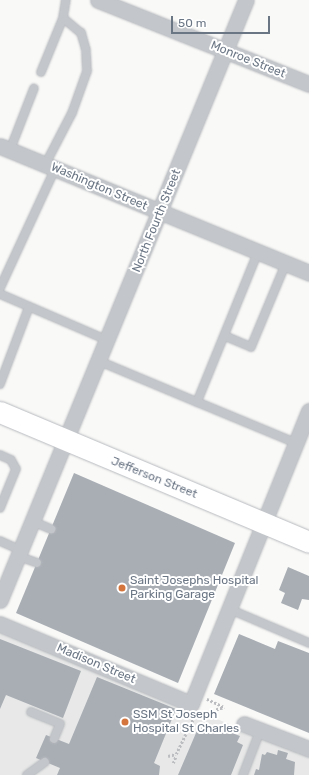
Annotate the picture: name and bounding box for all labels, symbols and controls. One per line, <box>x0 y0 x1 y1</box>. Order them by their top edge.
scale bar <box>173 8 272 34</box>
text: 50 m <box>178 16 206 30</box>
street label: Monroe Street <box>209 38 287 82</box>
street label: Washington Street <box>49 160 149 214</box>
street label: North Fourth Street <box>130 167 184 275</box>
street label: Jefferson Street <box>109 454 199 502</box>
place label: Saint Josephs Hospital Parking Garage <box>130 574 259 602</box>
marker: Saint Josephs Hospital Parking Garage <box>117 583 127 593</box>
street label: Madison Street <box>54 641 138 687</box>
place label: SSM St Joseph Hospital St Charles <box>133 708 239 736</box>
marker: SSM St Joseph Hospital St Charles <box>120 717 130 727</box>

